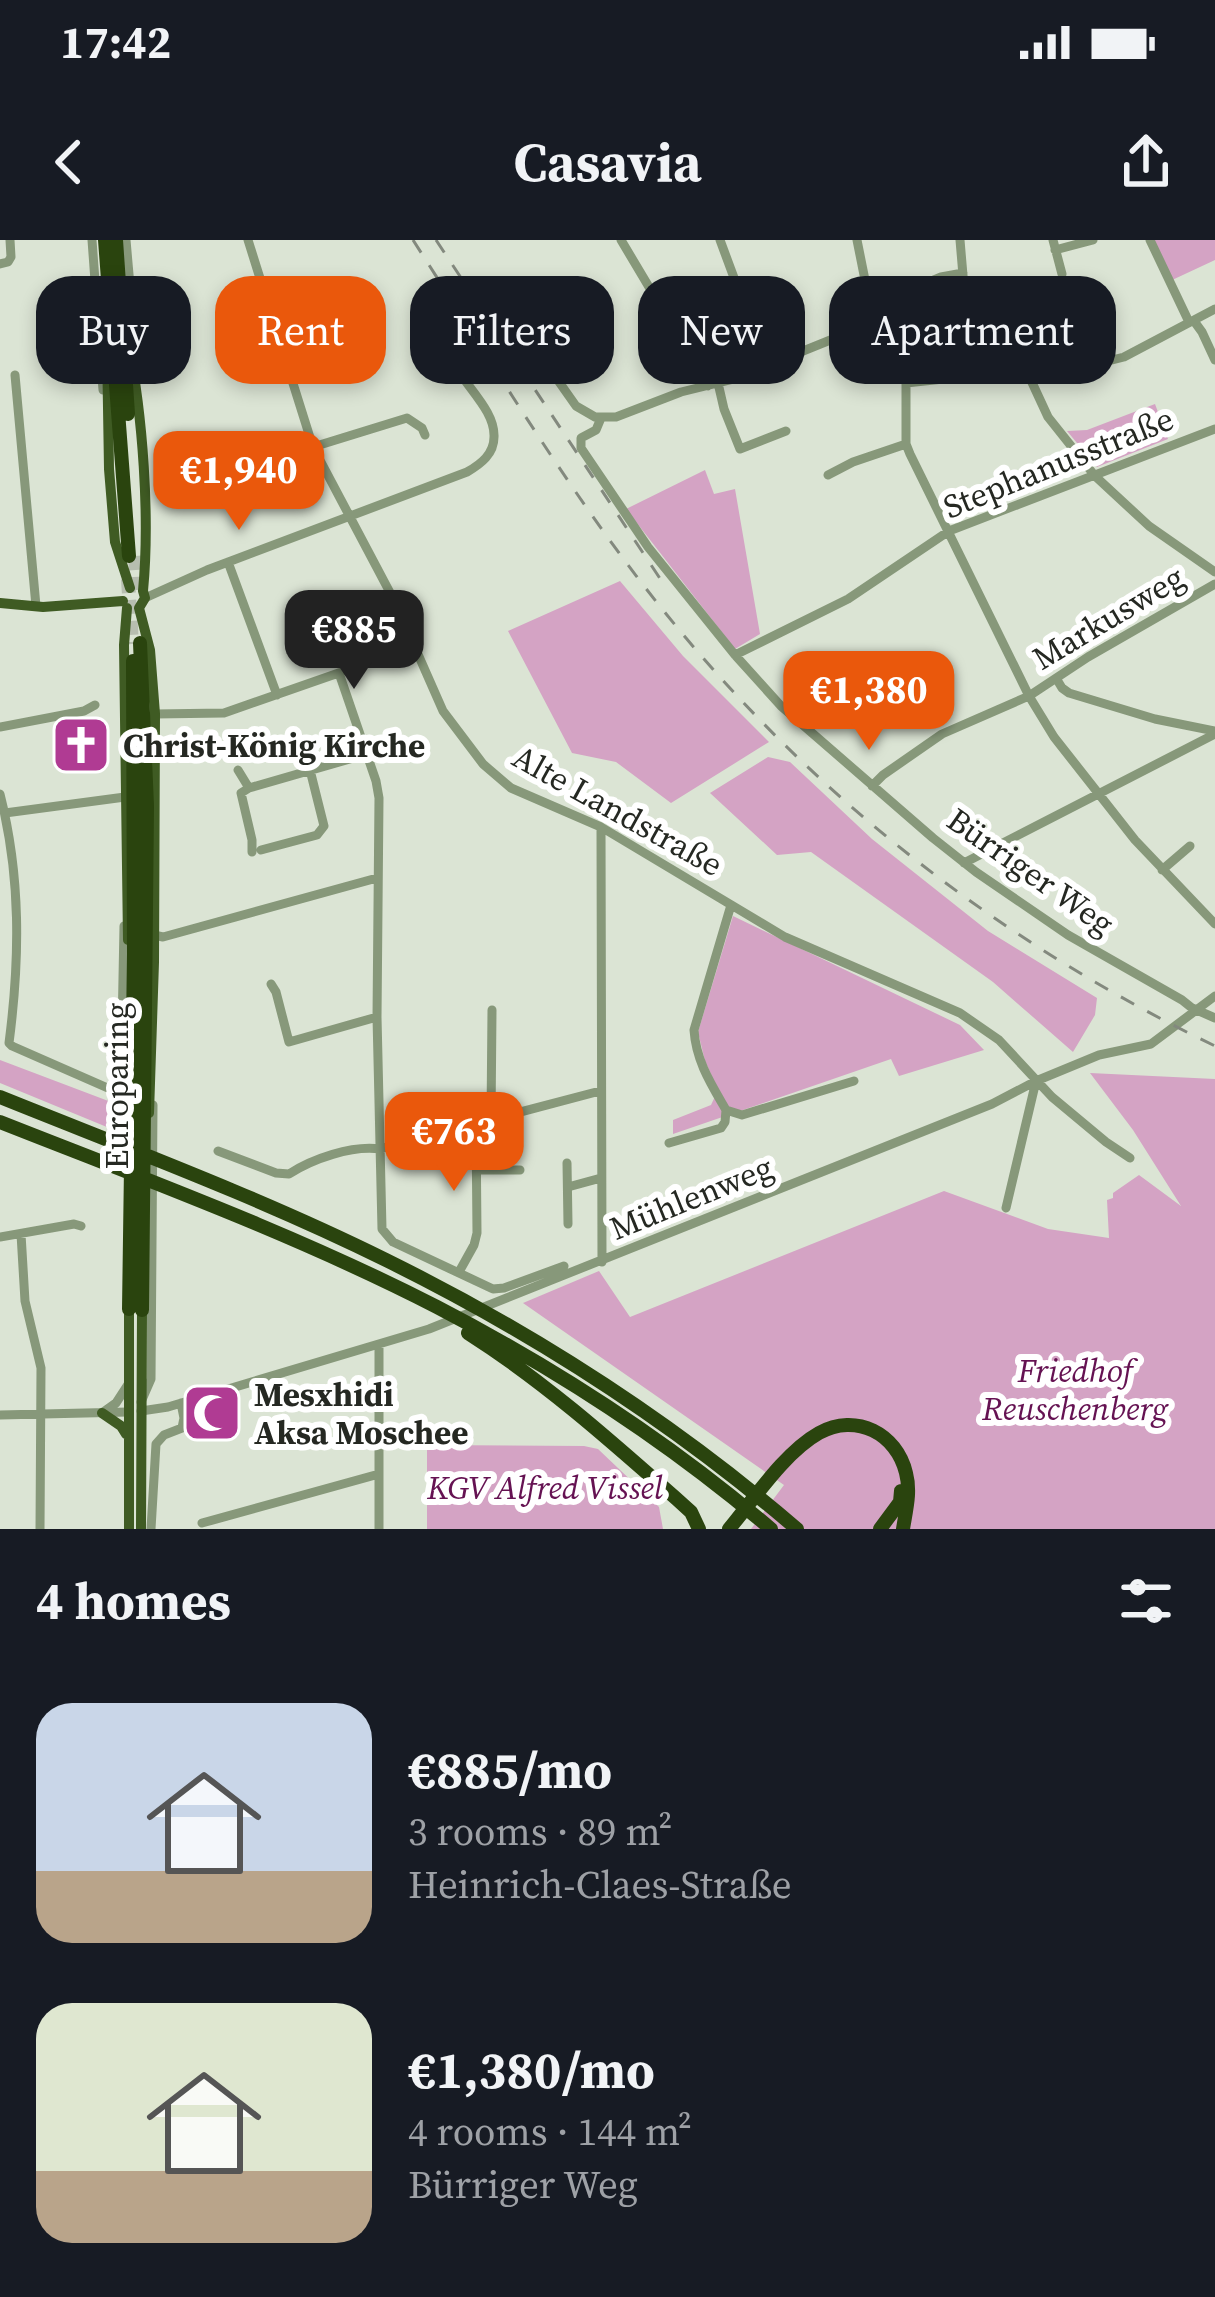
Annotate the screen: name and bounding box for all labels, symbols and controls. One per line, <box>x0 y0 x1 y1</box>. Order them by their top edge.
text: 17:42 <box>60 11 171 73</box>
text: Casavia <box>513 125 702 199</box>
icon: back <box>36 129 102 195</box>
icon: share <box>1113 129 1179 195</box>
chip: Buy <box>36 276 191 384</box>
chip: Rent <box>215 276 386 384</box>
chip: Filters <box>410 276 614 384</box>
chip: New <box>638 276 805 384</box>
chip: Apartment <box>829 276 1116 384</box>
street label: Stephanusstraße <box>936 396 1180 529</box>
pin: €1,940 <box>141 431 337 533</box>
text: €1,940 <box>180 443 298 496</box>
street label: Markusweg <box>1024 555 1192 680</box>
pin: €885 <box>283 590 425 692</box>
text: €885 <box>312 602 396 655</box>
pin: €1,380 <box>771 651 967 753</box>
text: €1,380 <box>810 663 928 716</box>
church icon: Christ-König Kirche <box>50 714 112 776</box>
place label: Christ-König Kirche <box>123 723 425 768</box>
street label: Alte Landstraße <box>505 734 731 887</box>
street label: Bürriger Weg <box>938 797 1123 946</box>
street label: Europaring <box>94 1003 139 1169</box>
pin: €763 <box>383 1092 525 1194</box>
text: €763 <box>412 1104 496 1157</box>
street label: Mühlenweg <box>603 1144 779 1251</box>
park label: Friedhof Reuschenberg <box>981 1348 1169 1431</box>
place label: Mesxhidi Aksa Moschee <box>254 1372 468 1455</box>
mosque icon: Mesxhidi Aksa Moschee <box>181 1382 243 1444</box>
park label: KGV Alfred Vissel <box>426 1465 664 1510</box>
text: 4 homes <box>36 1566 231 1636</box>
icon: filters <box>1113 1568 1179 1634</box>
text: €885/mo <box>408 1735 612 1805</box>
icon: home <box>132 1751 276 1895</box>
text: 3 rooms · 89 m² <box>408 1805 672 1858</box>
text: Heinrich-Claes-Straße <box>408 1858 792 1911</box>
text: €1,380/mo <box>408 2035 655 2105</box>
icon: home <box>132 2051 276 2195</box>
text: 4 rooms · 144 m² <box>408 2105 692 2158</box>
text: Bürriger Weg <box>408 2158 638 2211</box>

